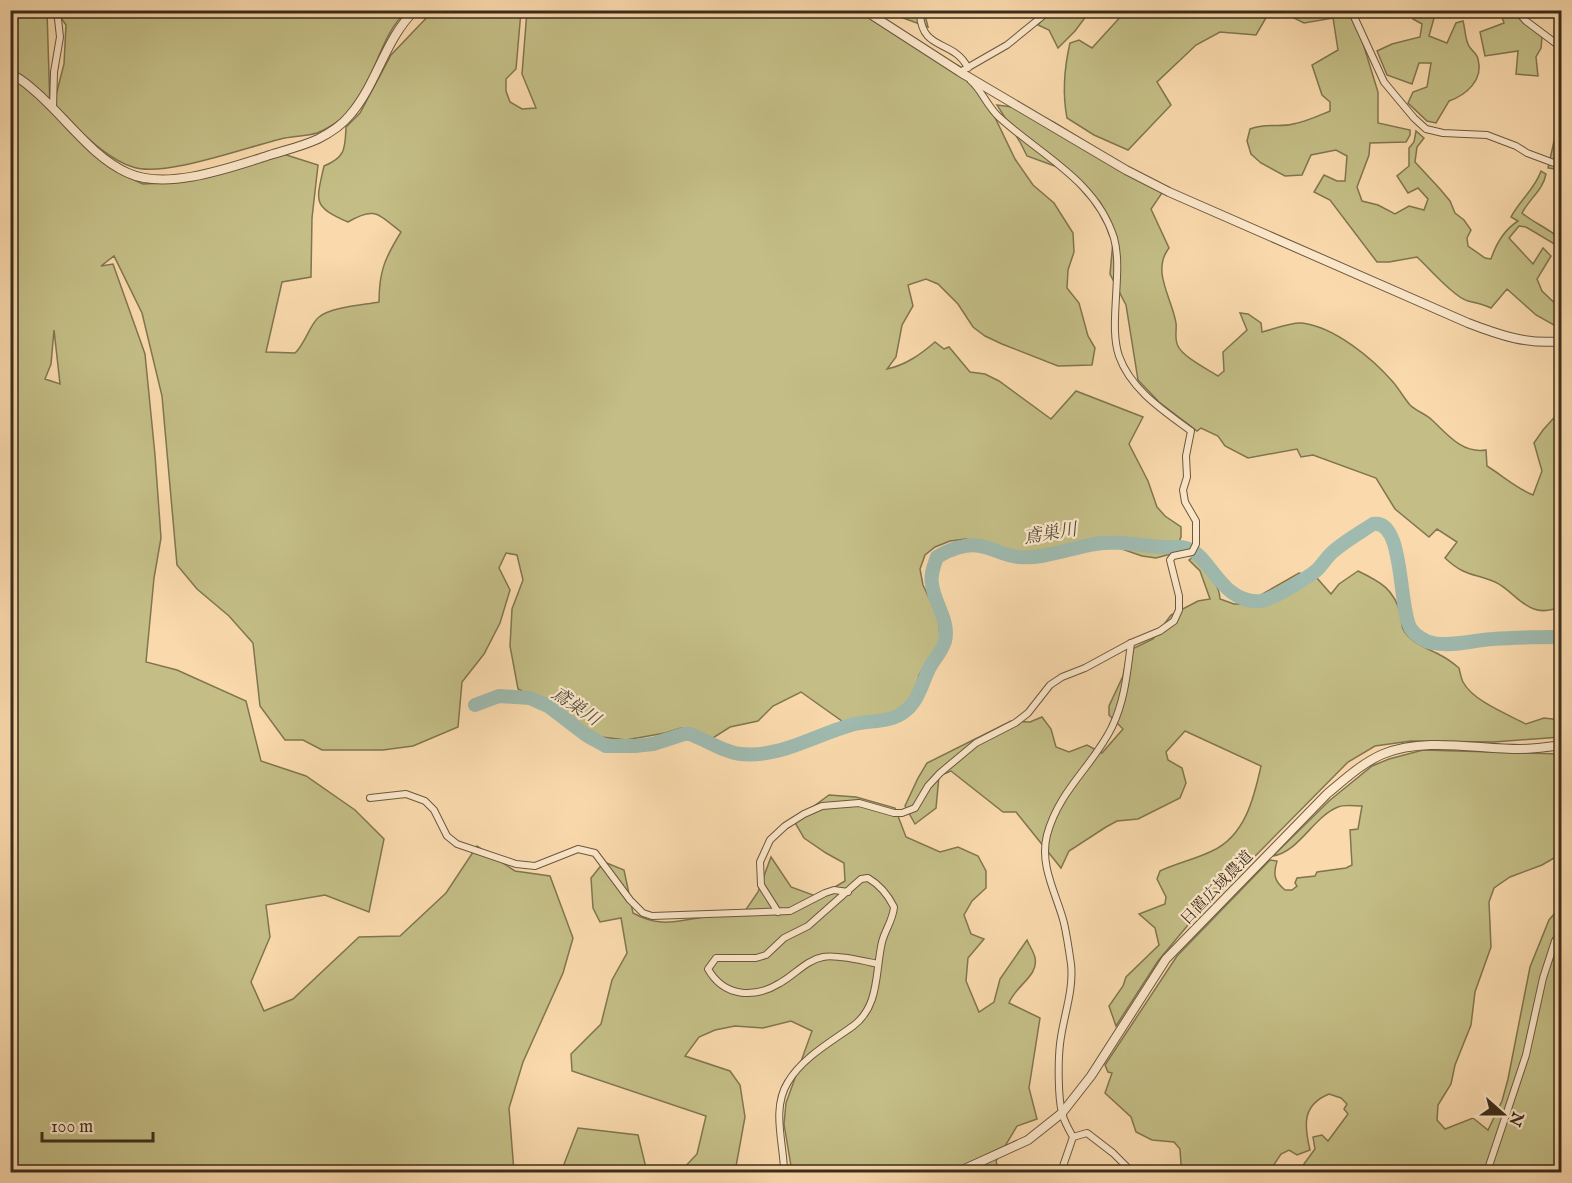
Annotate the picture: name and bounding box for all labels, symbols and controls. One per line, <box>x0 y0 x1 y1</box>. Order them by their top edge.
water label: 鳶巣川 <box>1022 519 1081 550</box>
water label: 鳶巣川 <box>546 683 606 733</box>
street label: 日置広域農道 <box>1177 847 1258 930</box>
north arrow <box>1473 1084 1533 1144</box>
scale bar <box>42 1105 153 1143</box>
text: N <box>1503 1108 1527 1129</box>
text: 100 m <box>51 1116 93 1139</box>

